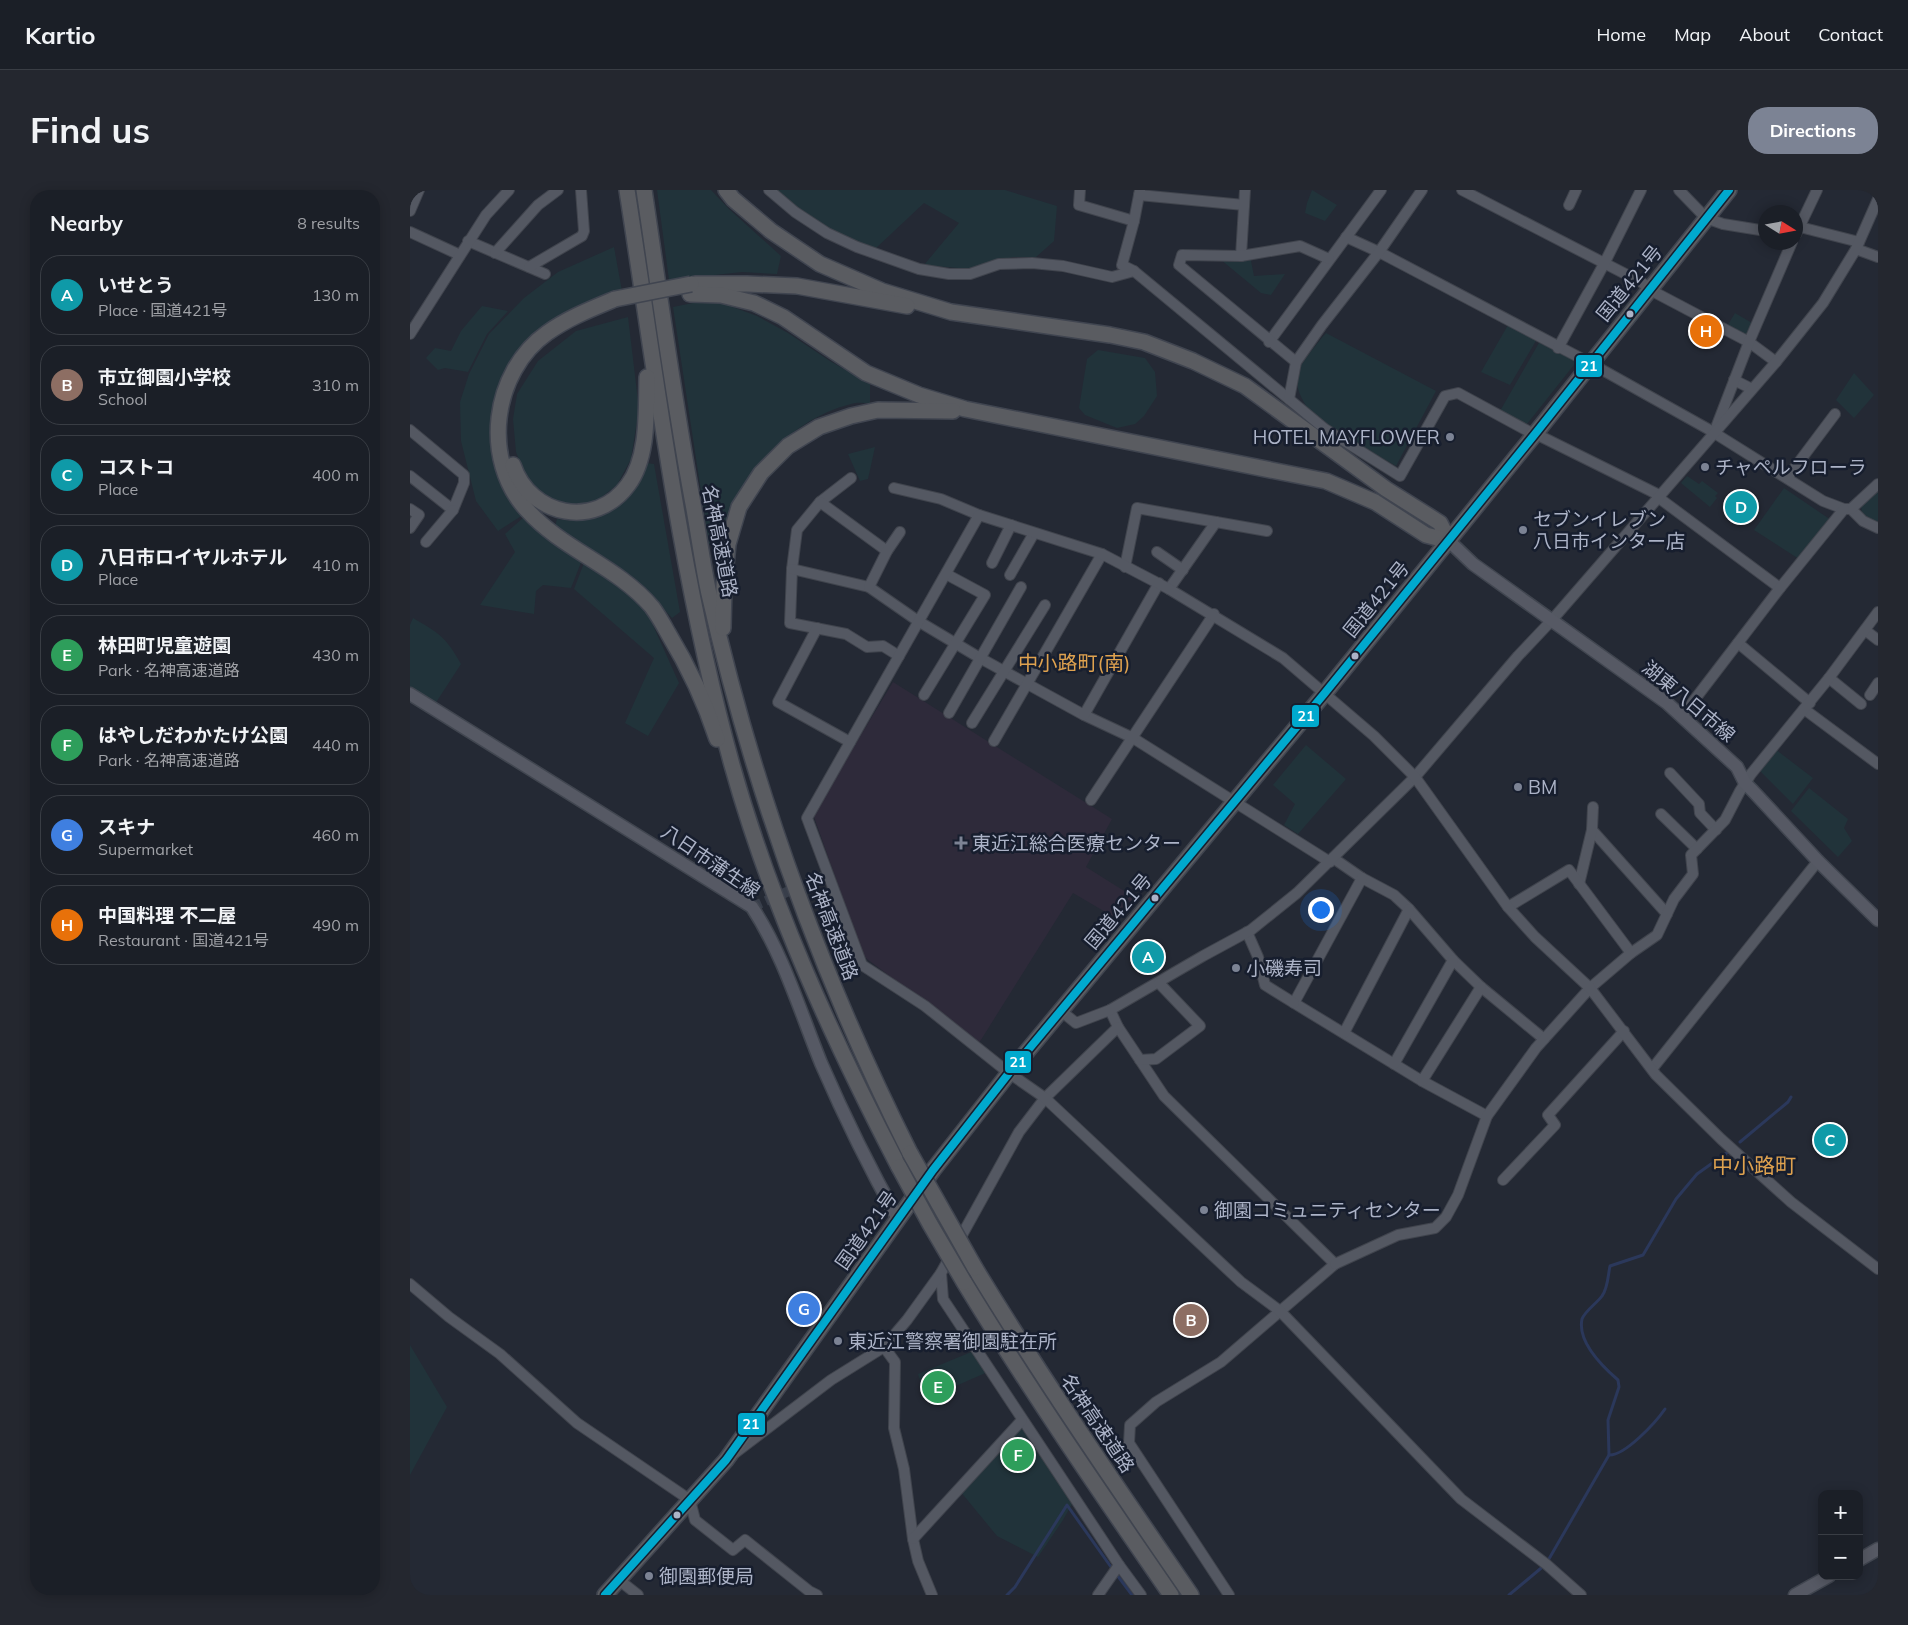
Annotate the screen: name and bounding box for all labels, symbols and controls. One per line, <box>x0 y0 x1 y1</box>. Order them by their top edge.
text: Kartio <box>25 20 96 50</box>
text: Home <box>1596 23 1646 46</box>
text: Map <box>1674 23 1711 46</box>
text: About <box>1739 23 1790 46</box>
text: Contact <box>1818 23 1883 46</box>
button: Directions <box>1748 107 1878 154</box>
text: Find us <box>30 108 150 152</box>
north arrow <box>1758 205 1803 250</box>
text: Nearby <box>50 210 123 236</box>
text: 8 results <box>297 213 360 233</box>
street label: 国道421号 <box>1591 240 1667 326</box>
text: いせとう <box>98 273 174 297</box>
text: A <box>61 285 73 305</box>
text: 130 m <box>312 285 359 305</box>
text: Place · 国道421号 <box>98 300 227 320</box>
unlabelled marker <box>1625 309 1635 319</box>
pin: H <box>1690 312 1722 350</box>
line badge: 21 <box>1575 354 1603 378</box>
text: 21 <box>1581 357 1597 375</box>
text: 市立御園小学校 <box>98 365 231 389</box>
text: B <box>61 375 73 395</box>
text: 310 m <box>312 375 359 395</box>
text: School <box>98 389 147 409</box>
place label: HOTEL MAYFLOWER <box>1253 425 1440 449</box>
marker: HOTEL MAYFLOWER <box>1444 431 1456 443</box>
text: コストコ <box>98 455 174 479</box>
place label: チャペルフローラ <box>1715 455 1867 479</box>
marker: チャペルフローラ <box>1699 461 1711 473</box>
text: C <box>62 465 72 485</box>
text: 400 m <box>312 465 359 485</box>
text: Place <box>98 479 138 499</box>
street label: 名神高速道路 <box>697 483 743 599</box>
pin: D <box>1725 488 1757 526</box>
place label: セブンイレブン 八日市インター店 <box>1533 507 1685 553</box>
marker: セブンイレブン 八日市インター店 <box>1517 524 1529 536</box>
text: 八日市ロイヤルホテル <box>98 545 287 569</box>
text: D <box>61 555 73 575</box>
text: 410 m <box>312 555 359 575</box>
street label: 国道421号 <box>1338 556 1414 642</box>
text: Place <box>98 569 138 589</box>
text: 林田町児童遊園 <box>98 633 231 657</box>
text: E <box>62 645 72 665</box>
text: 430 m <box>312 645 359 665</box>
district label: 中小路町(南) <box>1018 650 1130 675</box>
unlabelled marker <box>1350 651 1360 661</box>
street label: 湖東八日市線 <box>1638 655 1740 747</box>
text: Park · 名神高速道路 <box>98 660 240 680</box>
line badge: 21 <box>1291 704 1320 728</box>
text: 21 <box>1298 707 1314 725</box>
text: はやしだわかたけ公園 <box>98 723 288 747</box>
text: F <box>62 735 72 755</box>
text: 440 m <box>312 735 359 755</box>
text: Park · 名神高速道路 <box>98 750 240 770</box>
place label: BM <box>1528 775 1557 799</box>
marker: BM <box>1512 781 1524 793</box>
text: スキナ <box>98 815 155 839</box>
street label: 八日市蒲生線 <box>657 819 765 903</box>
text: G <box>61 825 73 845</box>
text: 460 m <box>312 825 359 845</box>
place label: 東近江総合医療センター <box>972 831 1181 855</box>
marker: 東近江総合医療センター <box>954 836 968 850</box>
text: Supermarket <box>98 839 193 859</box>
street label: 名神高速道路 <box>800 868 864 984</box>
street label: 国道421号 <box>1079 868 1157 954</box>
unlabelled marker <box>1150 893 1160 903</box>
your location <box>1308 897 1334 923</box>
text: 中国料理 不二屋 <box>98 903 236 927</box>
text: H <box>61 915 73 935</box>
text: 490 m <box>312 915 359 935</box>
text: Restaurant · 国道421号 <box>98 930 269 950</box>
pin: A <box>1132 938 1164 976</box>
place label: 小磯寿司 <box>1246 956 1322 980</box>
marker: 小磯寿司 <box>1230 962 1242 974</box>
line badge: 21 <box>1004 1050 1032 1074</box>
text: 21 <box>1010 1053 1026 1071</box>
pin: C <box>1814 1121 1846 1159</box>
district label: 中小路町 <box>1712 1152 1796 1178</box>
street label: 国道421号 <box>830 1186 902 1274</box>
place label: 御園コミュニティセンター <box>1214 1198 1441 1222</box>
marker: 御園コミュニティセンター <box>1198 1204 1210 1216</box>
pin: G <box>788 1290 820 1328</box>
pin: B <box>1175 1301 1207 1339</box>
place label: 東近江警察署御園駐在所 <box>848 1329 1057 1353</box>
marker: 東近江警察署御園駐在所 <box>832 1335 844 1347</box>
pin: E <box>922 1368 954 1406</box>
street label: 名神高速道路 <box>1056 1369 1140 1477</box>
line badge: 21 <box>737 1412 766 1436</box>
text: 21 <box>743 1415 759 1433</box>
pin: F <box>1002 1436 1034 1474</box>
map controls <box>1818 1490 1863 1580</box>
button: + <box>1818 1490 1863 1535</box>
unlabelled marker <box>672 1510 682 1520</box>
button: − <box>1818 1535 1863 1580</box>
place label: 御園郵便局 <box>659 1564 754 1588</box>
marker: 御園郵便局 <box>643 1570 655 1582</box>

